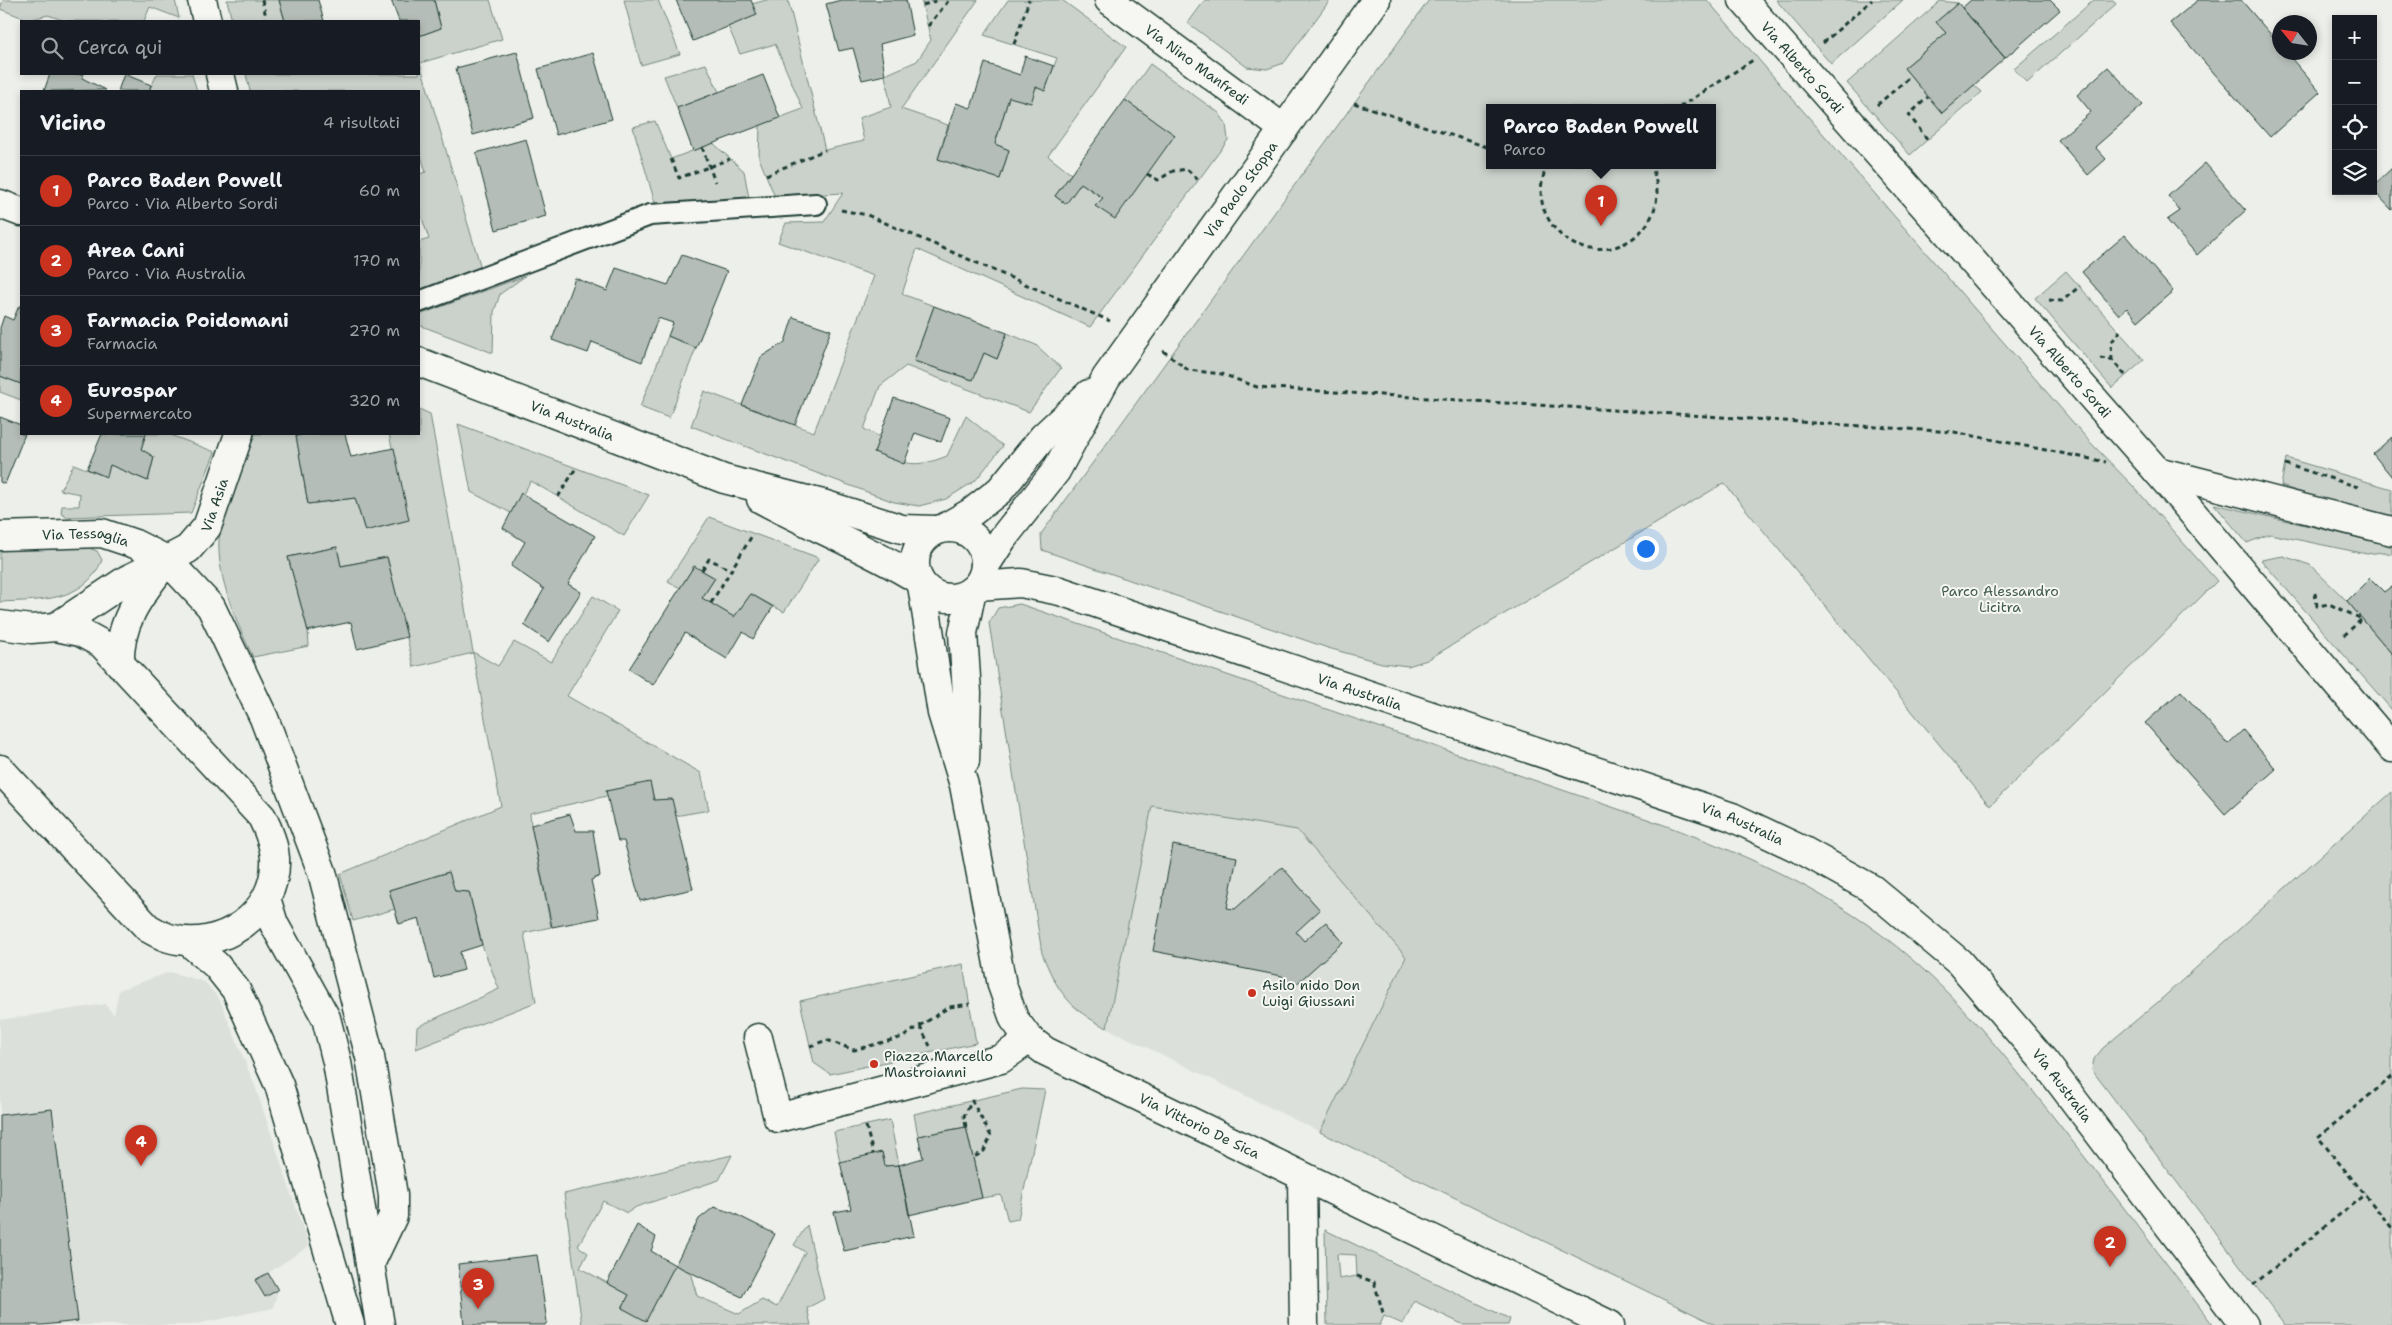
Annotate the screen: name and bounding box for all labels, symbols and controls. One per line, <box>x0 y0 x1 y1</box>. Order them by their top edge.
north arrow <box>2272 15 2317 60</box>
map controls <box>2332 15 2377 195</box>
button: + <box>2332 15 2377 60</box>
street label: Via Alberto Sordi <box>1757 18 1848 117</box>
search box <box>20 20 420 75</box>
street label: Via Nino Manfredi <box>1141 20 1252 109</box>
icon: search <box>38 34 66 62</box>
text: Cerca qui <box>78 35 162 60</box>
button: − <box>2332 60 2377 105</box>
popup <box>1486 104 1716 169</box>
button: locate <box>2332 105 2377 150</box>
text: Vicino <box>40 109 106 137</box>
text: 4 risultati <box>323 112 400 133</box>
text: Parco Baden Powell <box>1503 114 1699 139</box>
street label: Via Paolo Stoppa <box>1200 137 1282 241</box>
text: Parco <box>1503 139 1546 160</box>
button: layers <box>2332 150 2377 195</box>
text: Parco Baden Powell <box>87 168 282 193</box>
text: 1 <box>52 180 60 201</box>
text: 60 m <box>359 180 400 201</box>
pin: 1 <box>1585 185 1617 226</box>
text: Parco · Via Alberto Sordi <box>87 193 278 214</box>
text: Area Cani <box>87 238 185 263</box>
text: 2 <box>50 250 62 271</box>
text: 170 m <box>353 250 400 271</box>
text: Parco · Via Australia <box>87 263 246 284</box>
text: Farmacia Poidomani <box>87 308 289 333</box>
text: 3 <box>50 320 62 341</box>
text: 270 m <box>349 320 400 341</box>
street label: Via Alberto Sordi <box>2024 322 2115 422</box>
text: Farmacia <box>87 333 157 354</box>
text: Eurospar <box>87 378 177 403</box>
text: 4 <box>50 390 62 411</box>
text: 320 m <box>349 390 400 411</box>
street label: Via Australia <box>528 397 617 445</box>
text: Supermercato <box>87 403 192 424</box>
street label: Via Asia <box>197 475 232 534</box>
street label: Via Tessaglia <box>41 524 132 551</box>
your location <box>1633 536 1659 562</box>
park label: Parco Alessandro Licitra <box>1941 582 2059 616</box>
street label: Via Australia <box>1315 669 1405 714</box>
street label: Via Australia <box>1699 798 1787 849</box>
place label: Asilo nido Don Luigi Giussani <box>1262 976 1361 1010</box>
marker: Asilo nido Don Luigi Giussani <box>1246 987 1258 999</box>
street label: Via Australia <box>2028 1045 2096 1126</box>
place label: Piazza Marcello Mastroianni <box>884 1047 993 1081</box>
marker: Piazza Marcello Mastroianni <box>868 1058 880 1070</box>
street label: Via Vittorio De Sica <box>1136 1089 1263 1163</box>
pin: 4 <box>125 1125 157 1166</box>
pin: 2 <box>2094 1226 2126 1267</box>
pin: 3 <box>462 1268 494 1309</box>

